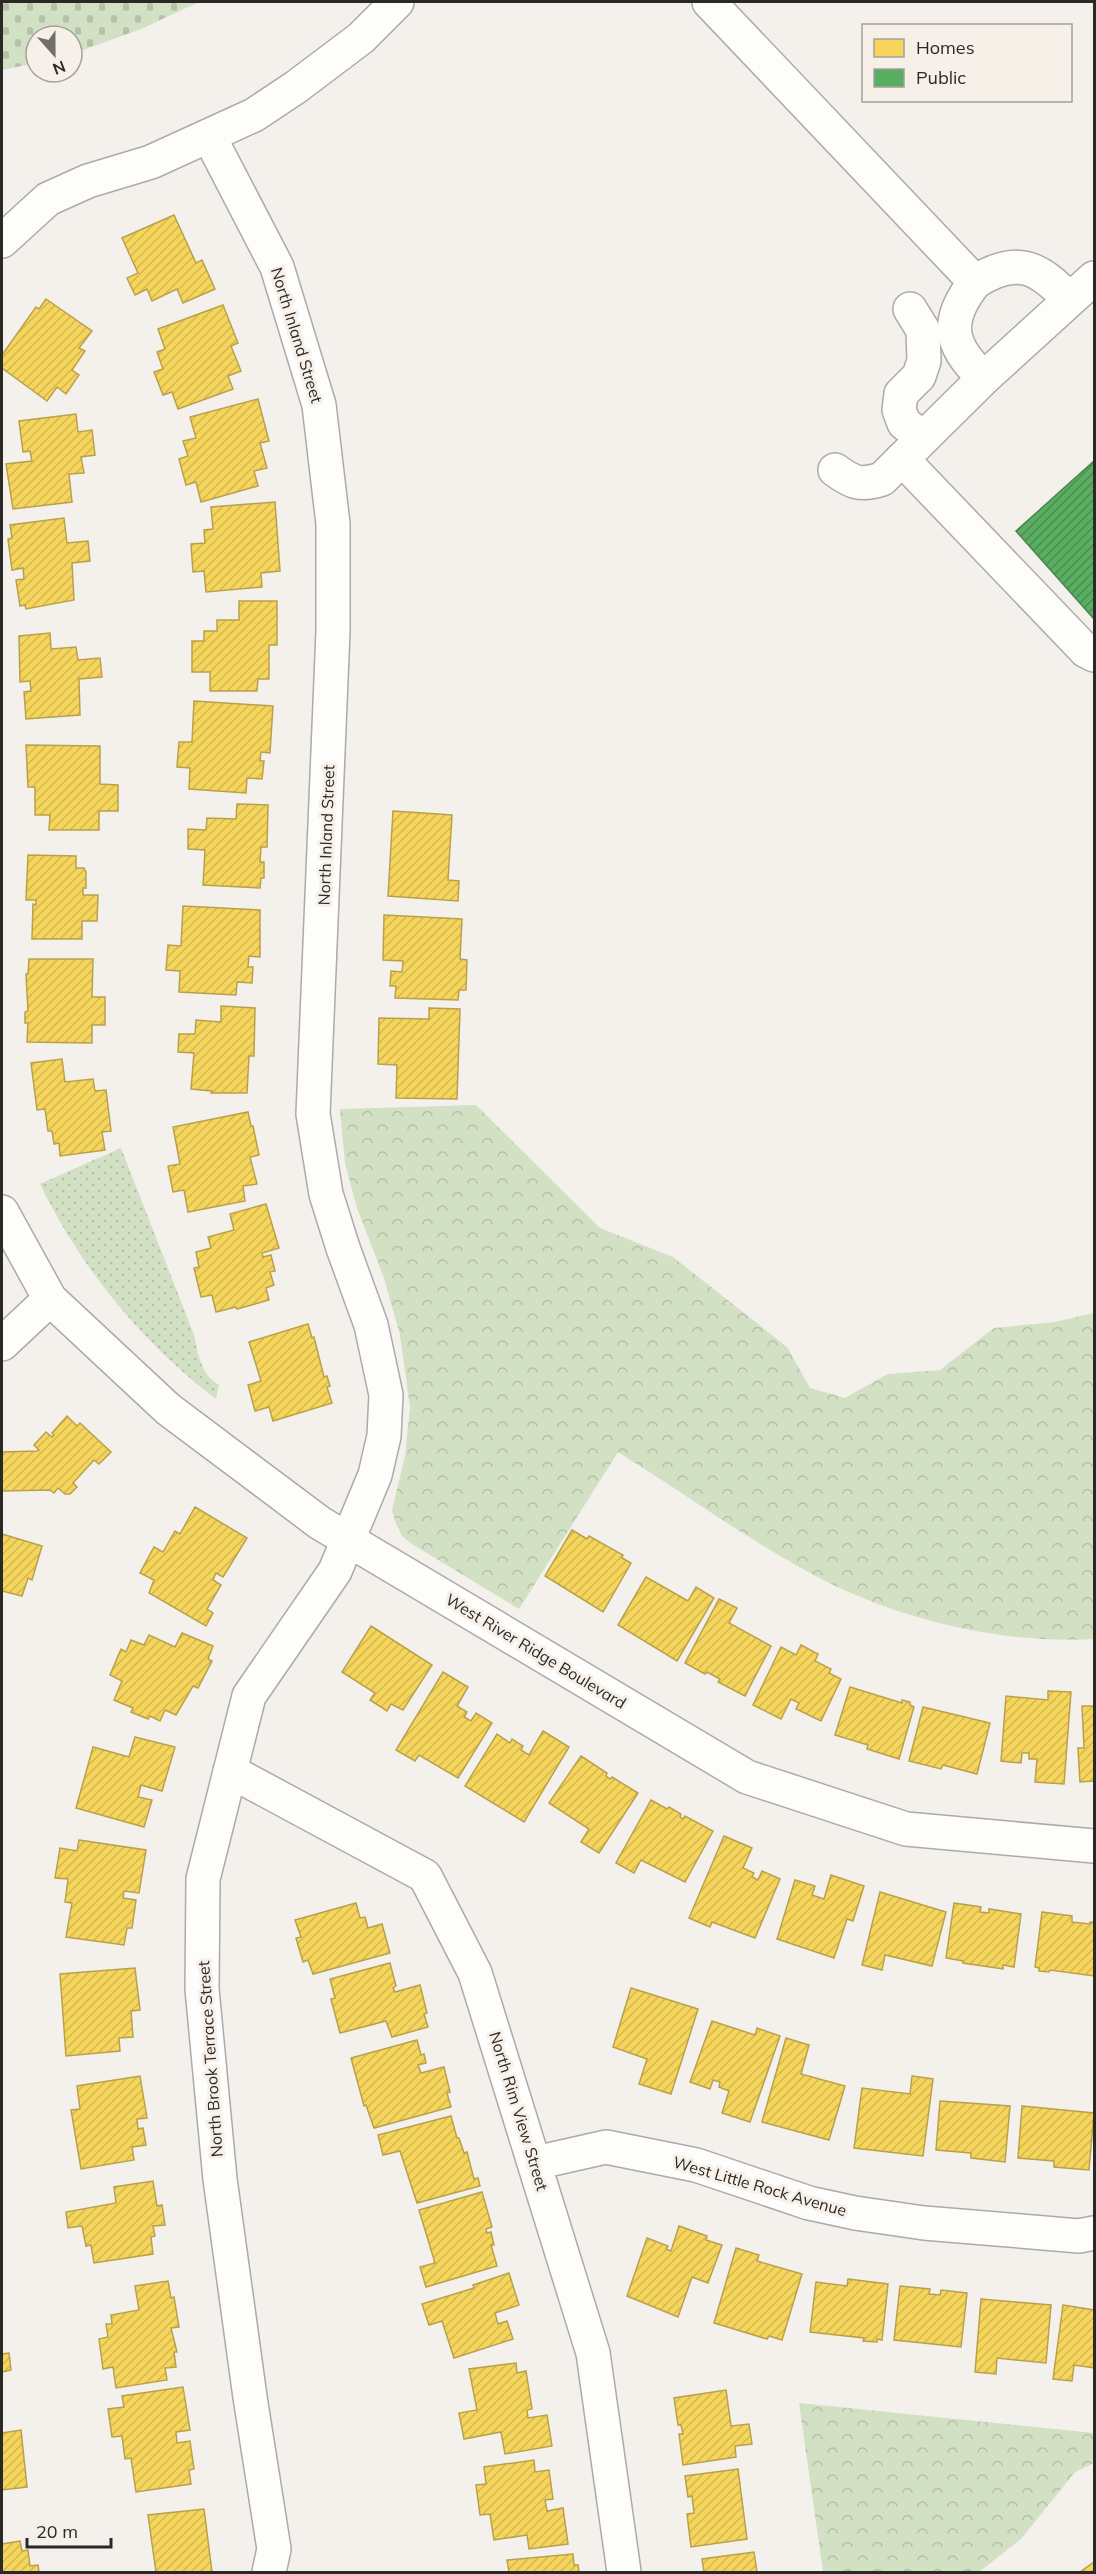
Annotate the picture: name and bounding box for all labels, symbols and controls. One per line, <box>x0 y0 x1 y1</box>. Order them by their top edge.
north arrow <box>24 24 84 84</box>
legend <box>862 24 1072 102</box>
text: Homes <box>916 36 975 59</box>
text: N <box>50 57 69 80</box>
text: Public <box>916 66 966 89</box>
street label: North Inland Street <box>267 265 327 406</box>
street label: North Inland Street <box>314 764 338 906</box>
street label: West River Ridge Boulevard <box>442 1589 630 1713</box>
street label: North Brook Terrace Street <box>193 1960 227 2158</box>
street label: North Rim View Street <box>485 2029 553 2193</box>
street label: West Little Rock Avenue <box>671 2152 849 2220</box>
scale bar <box>27 2511 111 2549</box>
text: 20 m <box>36 2520 78 2543</box>

